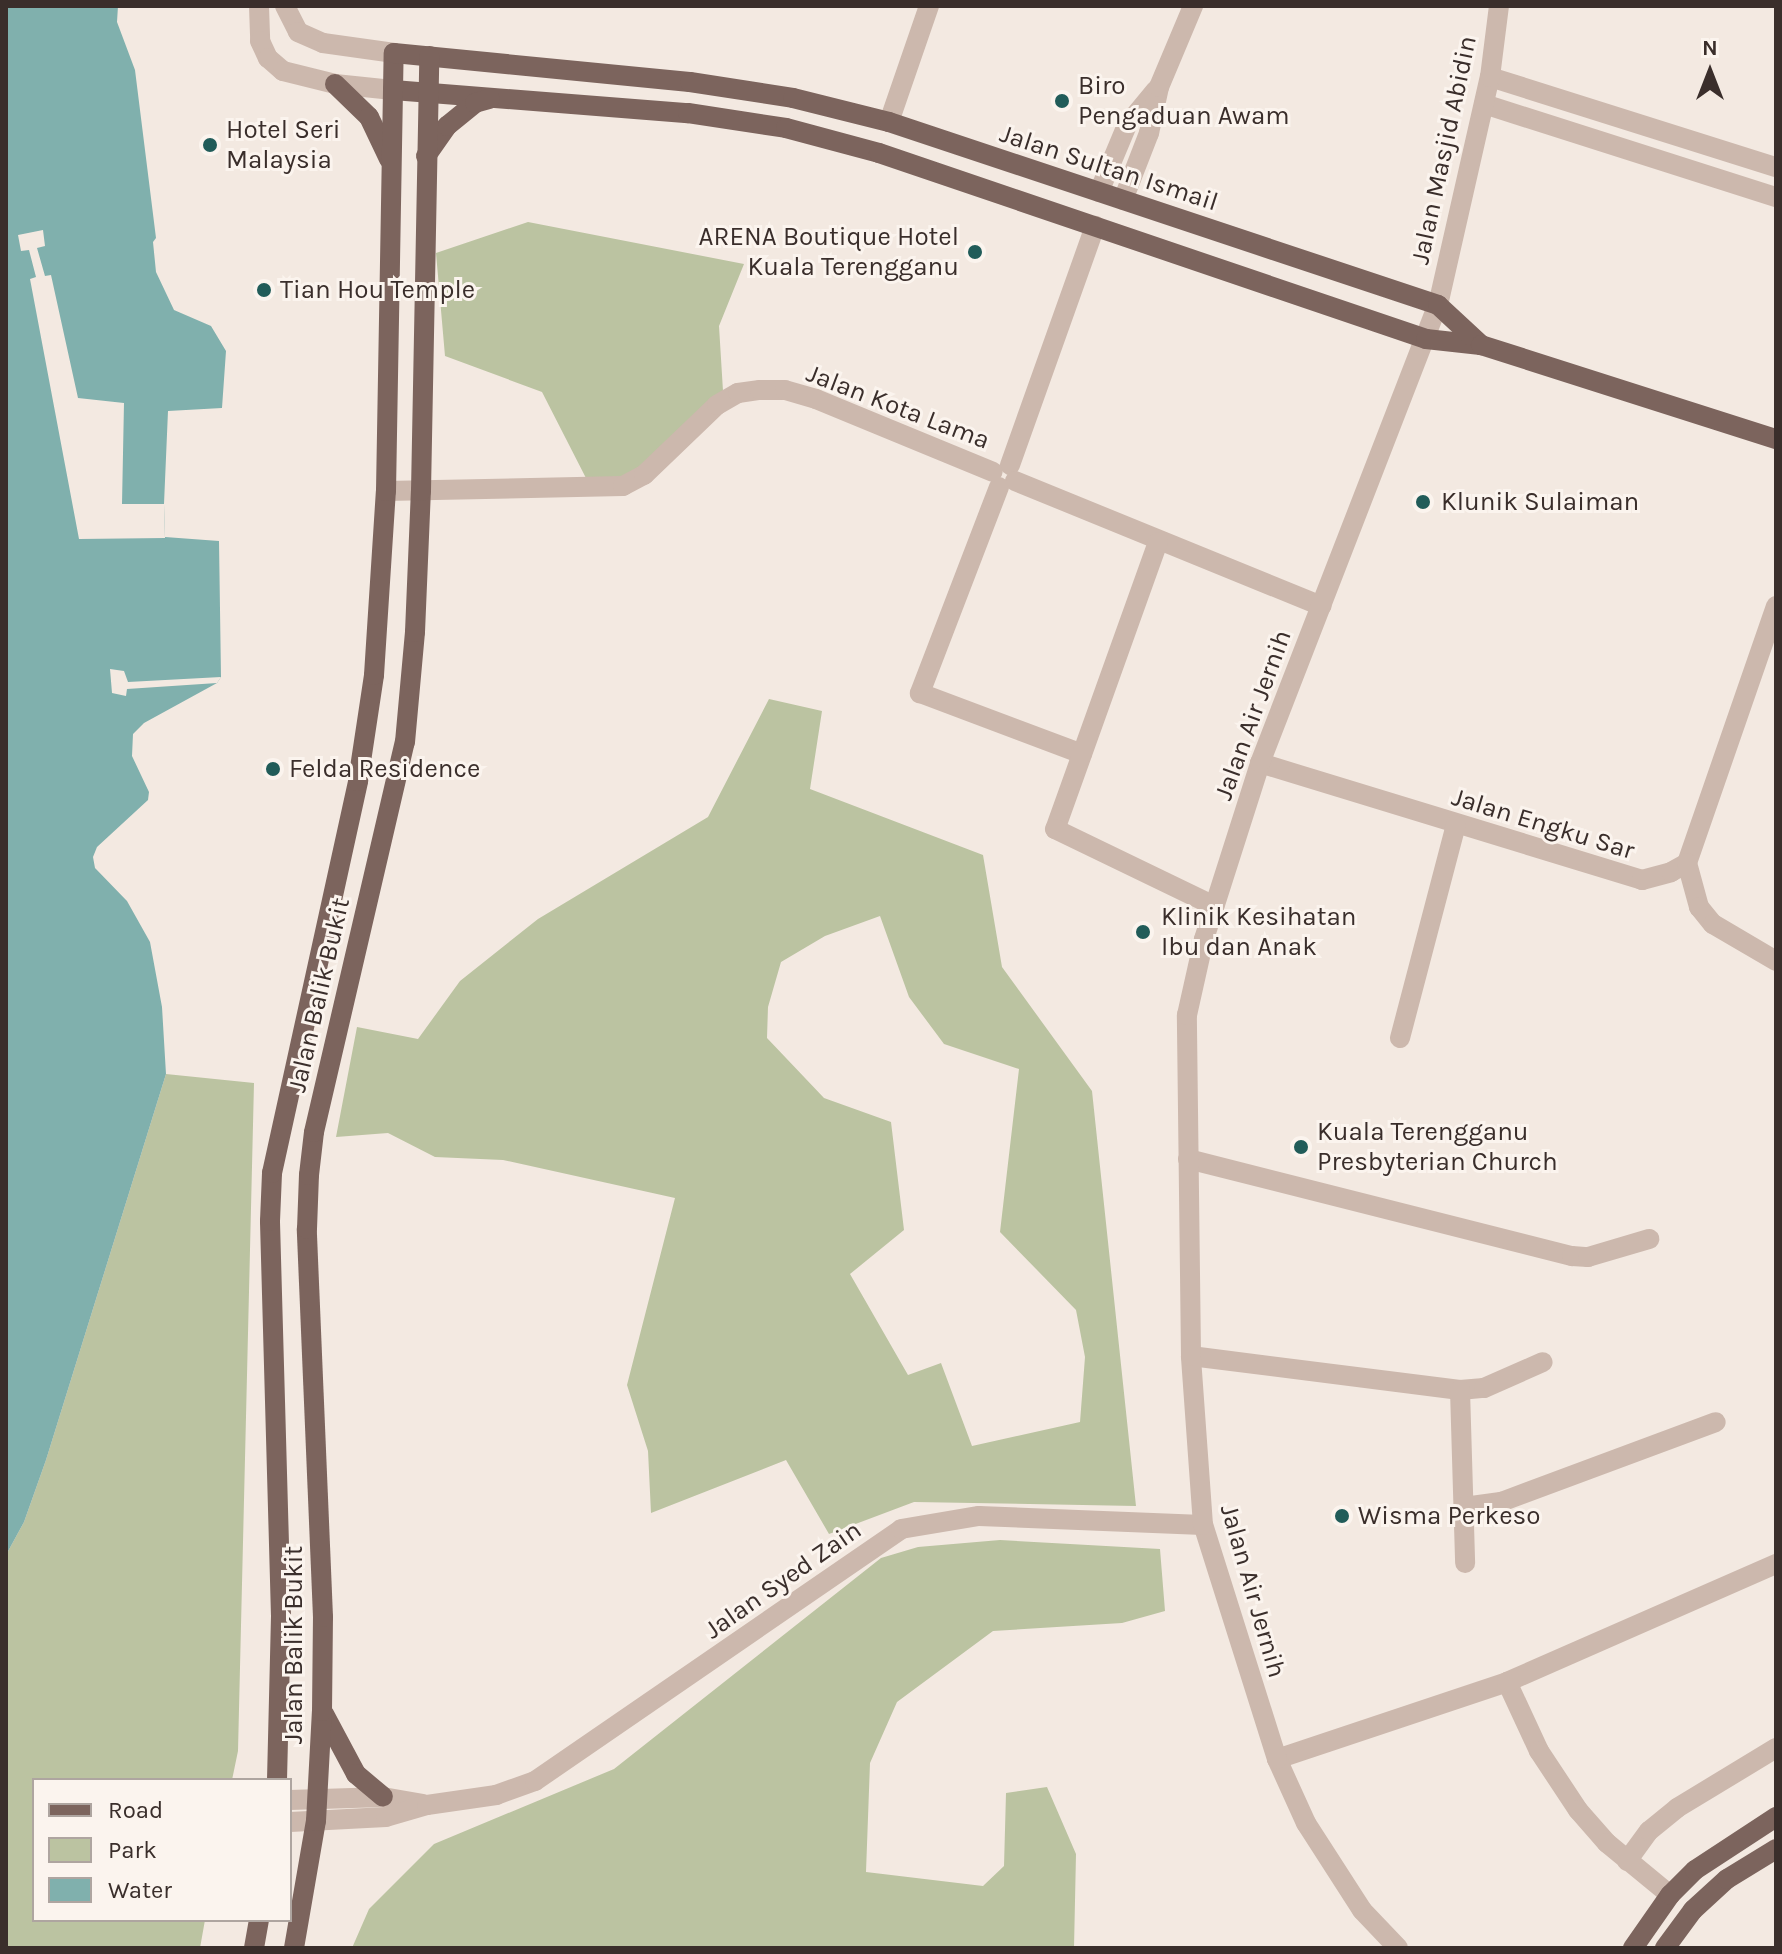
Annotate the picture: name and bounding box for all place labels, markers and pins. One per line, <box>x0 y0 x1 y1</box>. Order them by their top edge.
place label: Biro Pengaduan Awam <box>1078 70 1290 132</box>
marker: Biro Pengaduan Awam <box>1053 92 1071 110</box>
place label: Hotel Seri Malaysia <box>226 114 340 176</box>
marker: Hotel Seri Malaysia <box>201 136 219 154</box>
place label: ARENA Boutique Hotel Kuala Terengganu <box>699 221 959 282</box>
marker: ARENA Boutique Hotel Kuala Terengganu <box>966 243 984 261</box>
place label: Tian Hou Temple <box>280 274 475 306</box>
marker: Tian Hou Temple <box>255 281 273 299</box>
place label: Klunik Sulaiman <box>1441 486 1639 518</box>
marker: Klunik Sulaiman <box>1412 491 1434 513</box>
place label: Felda Residence <box>289 753 480 785</box>
marker: Felda Residence <box>264 760 282 778</box>
place label: Klinik Kesihatan Ibu dan Anak <box>1161 901 1356 962</box>
marker: Klinik Kesihatan Ibu dan Anak <box>1132 921 1154 943</box>
place label: Kuala Terengganu Presbyterian Church <box>1317 1116 1558 1178</box>
marker: Kuala Terengganu Presbyterian Church <box>1292 1138 1310 1156</box>
place label: Wisma Perkeso <box>1358 1500 1540 1532</box>
marker: Wisma Perkeso <box>1333 1507 1351 1525</box>

